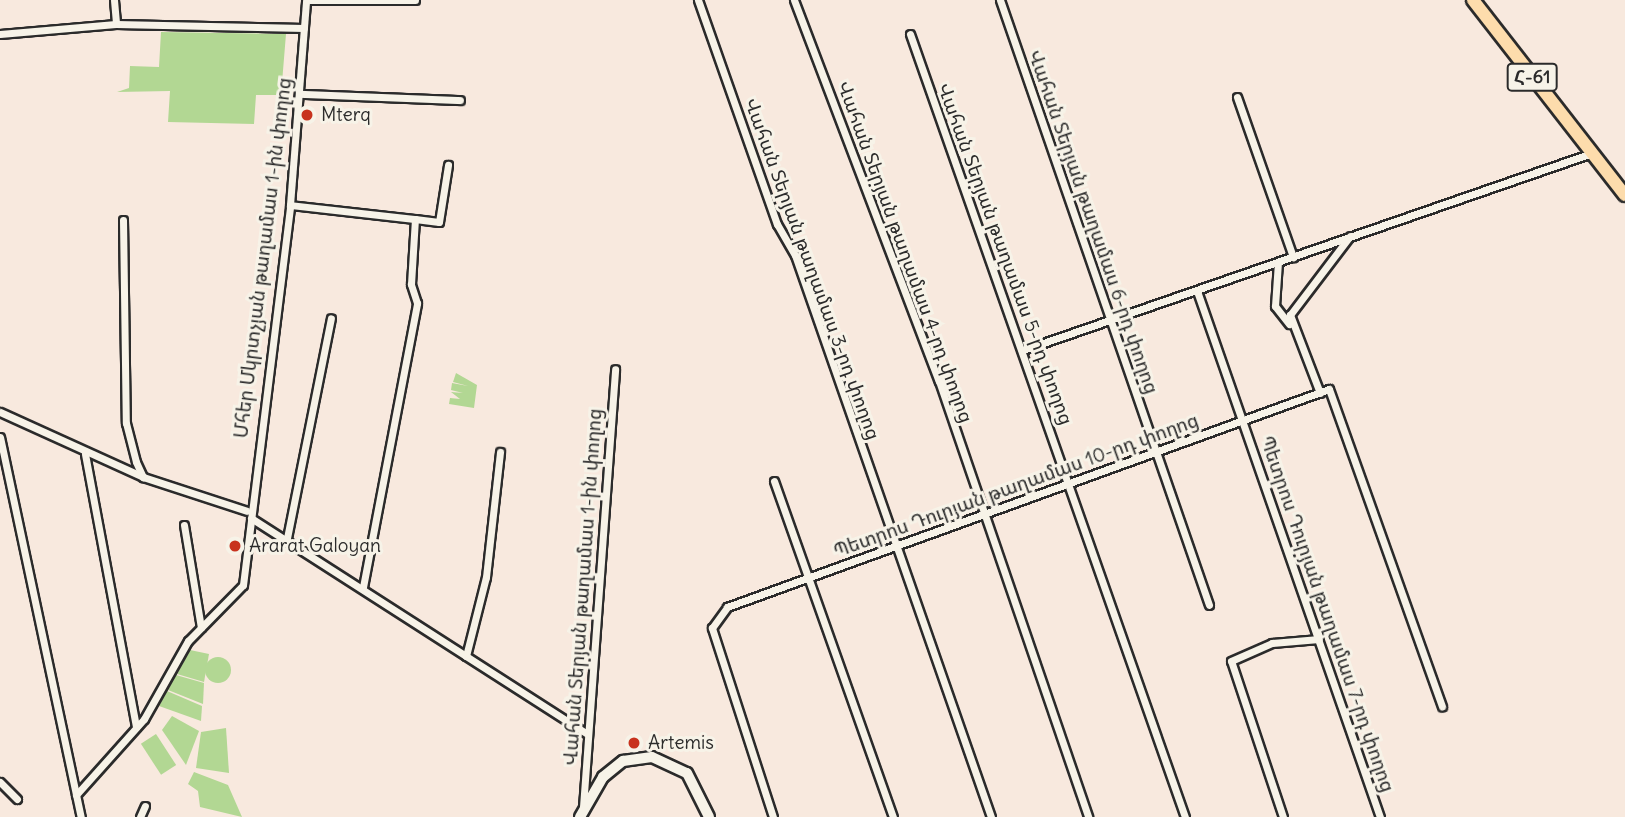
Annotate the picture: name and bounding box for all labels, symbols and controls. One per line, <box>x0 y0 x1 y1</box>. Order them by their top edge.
street label: Վահան Տերյան թաղամաս 6-րդ փողոց <box>1023 47 1163 397</box>
road number: Հ-61 <box>1506 62 1558 92</box>
street label: Մհեր Մկրտչյան թաղամաս 1-ին փողոց <box>230 76 296 440</box>
street label: Վահան Տերյան թաղամաս 4-րդ փողոց <box>832 78 978 426</box>
street label: Վահան Տերյան թաղամաս 5-րդ փողոց <box>932 80 1078 428</box>
street label: Վահան Տերյան թաղամաս 3-րդ փողոց <box>739 95 885 443</box>
place label: Mterq <box>321 104 371 126</box>
marker: Mterq <box>299 107 315 123</box>
street label: Վահան Տերյան թաղամաս 1-ին փողոց <box>559 408 607 766</box>
street label: Պետրոս Դուրյան թաղամաս 10-րդ փողոց <box>830 409 1202 563</box>
street label: Պետրոս Դուրյան թաղամաս 7-րդ փողոց <box>1255 433 1399 795</box>
place label: Ararat Galoyan <box>249 535 381 557</box>
marker: Ararat Galoyan <box>227 538 243 554</box>
place label: Artemis <box>648 732 714 754</box>
marker: Artemis <box>626 735 642 751</box>

